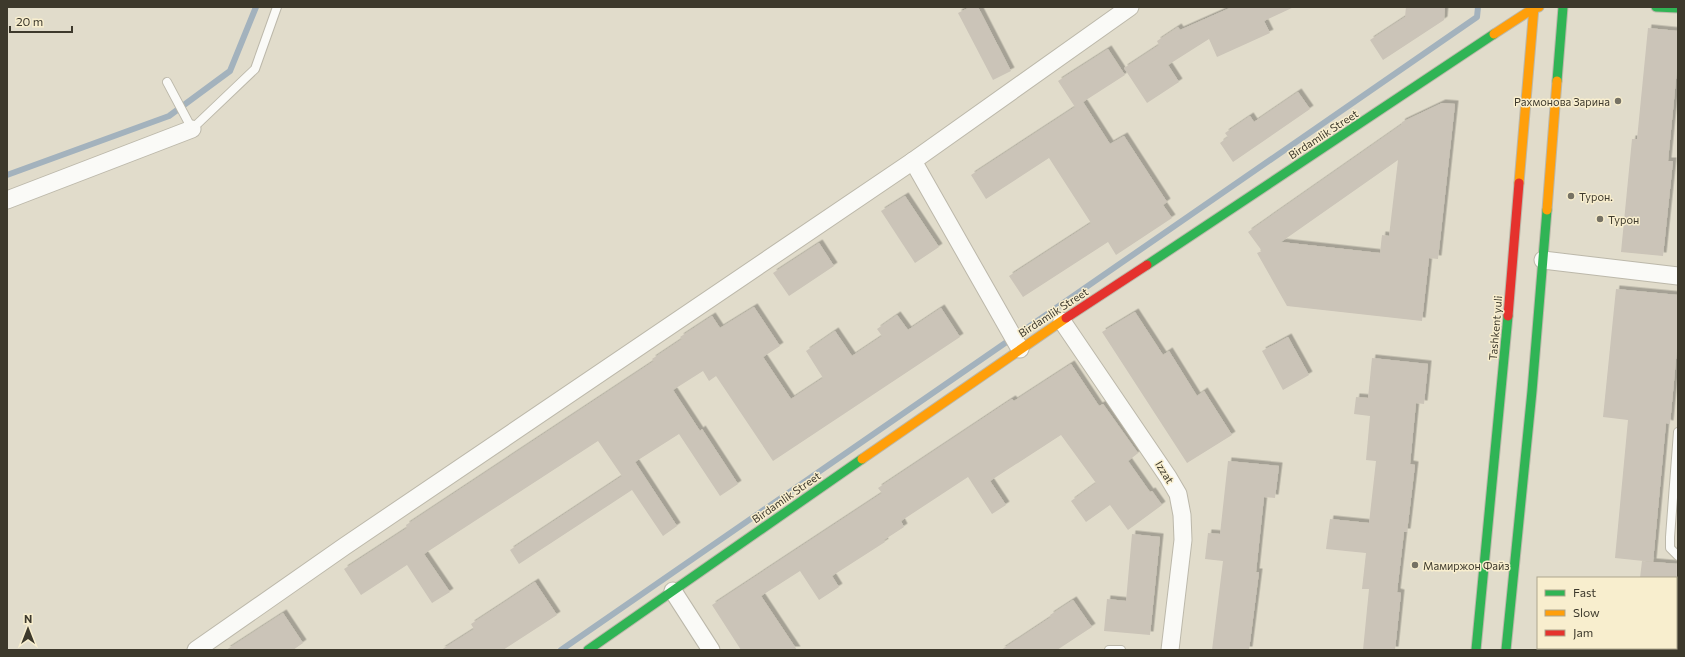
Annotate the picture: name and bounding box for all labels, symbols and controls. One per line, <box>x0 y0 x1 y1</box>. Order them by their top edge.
scale bar <box>10 8 72 34</box>
text: 20 m <box>16 14 43 28</box>
place label: Рахмонова Зарина <box>1514 95 1610 108</box>
marker: Рахмонова Зарина <box>1613 96 1623 106</box>
street label: Birdamlik Street <box>1286 106 1361 161</box>
place label: Турон. <box>1579 190 1613 203</box>
marker: Турон. <box>1566 191 1576 201</box>
place label: Турон <box>1608 213 1639 226</box>
marker: Турон <box>1595 214 1605 224</box>
street label: Birdamlik Street <box>1016 284 1091 339</box>
street label: Tashkent yuli <box>1486 295 1504 361</box>
street label: Izzat <box>1153 458 1177 486</box>
street label: Birdamlik Street <box>749 468 823 525</box>
place label: Мамиржон Файз <box>1423 559 1510 572</box>
marker: Мамиржон Файз <box>1410 560 1420 570</box>
legend <box>1537 577 1677 649</box>
text: Fast <box>1573 585 1596 599</box>
text: Slow <box>1573 605 1600 619</box>
north arrow <box>8 609 48 649</box>
text: N <box>24 612 32 625</box>
text: Jam <box>1573 625 1593 640</box>

